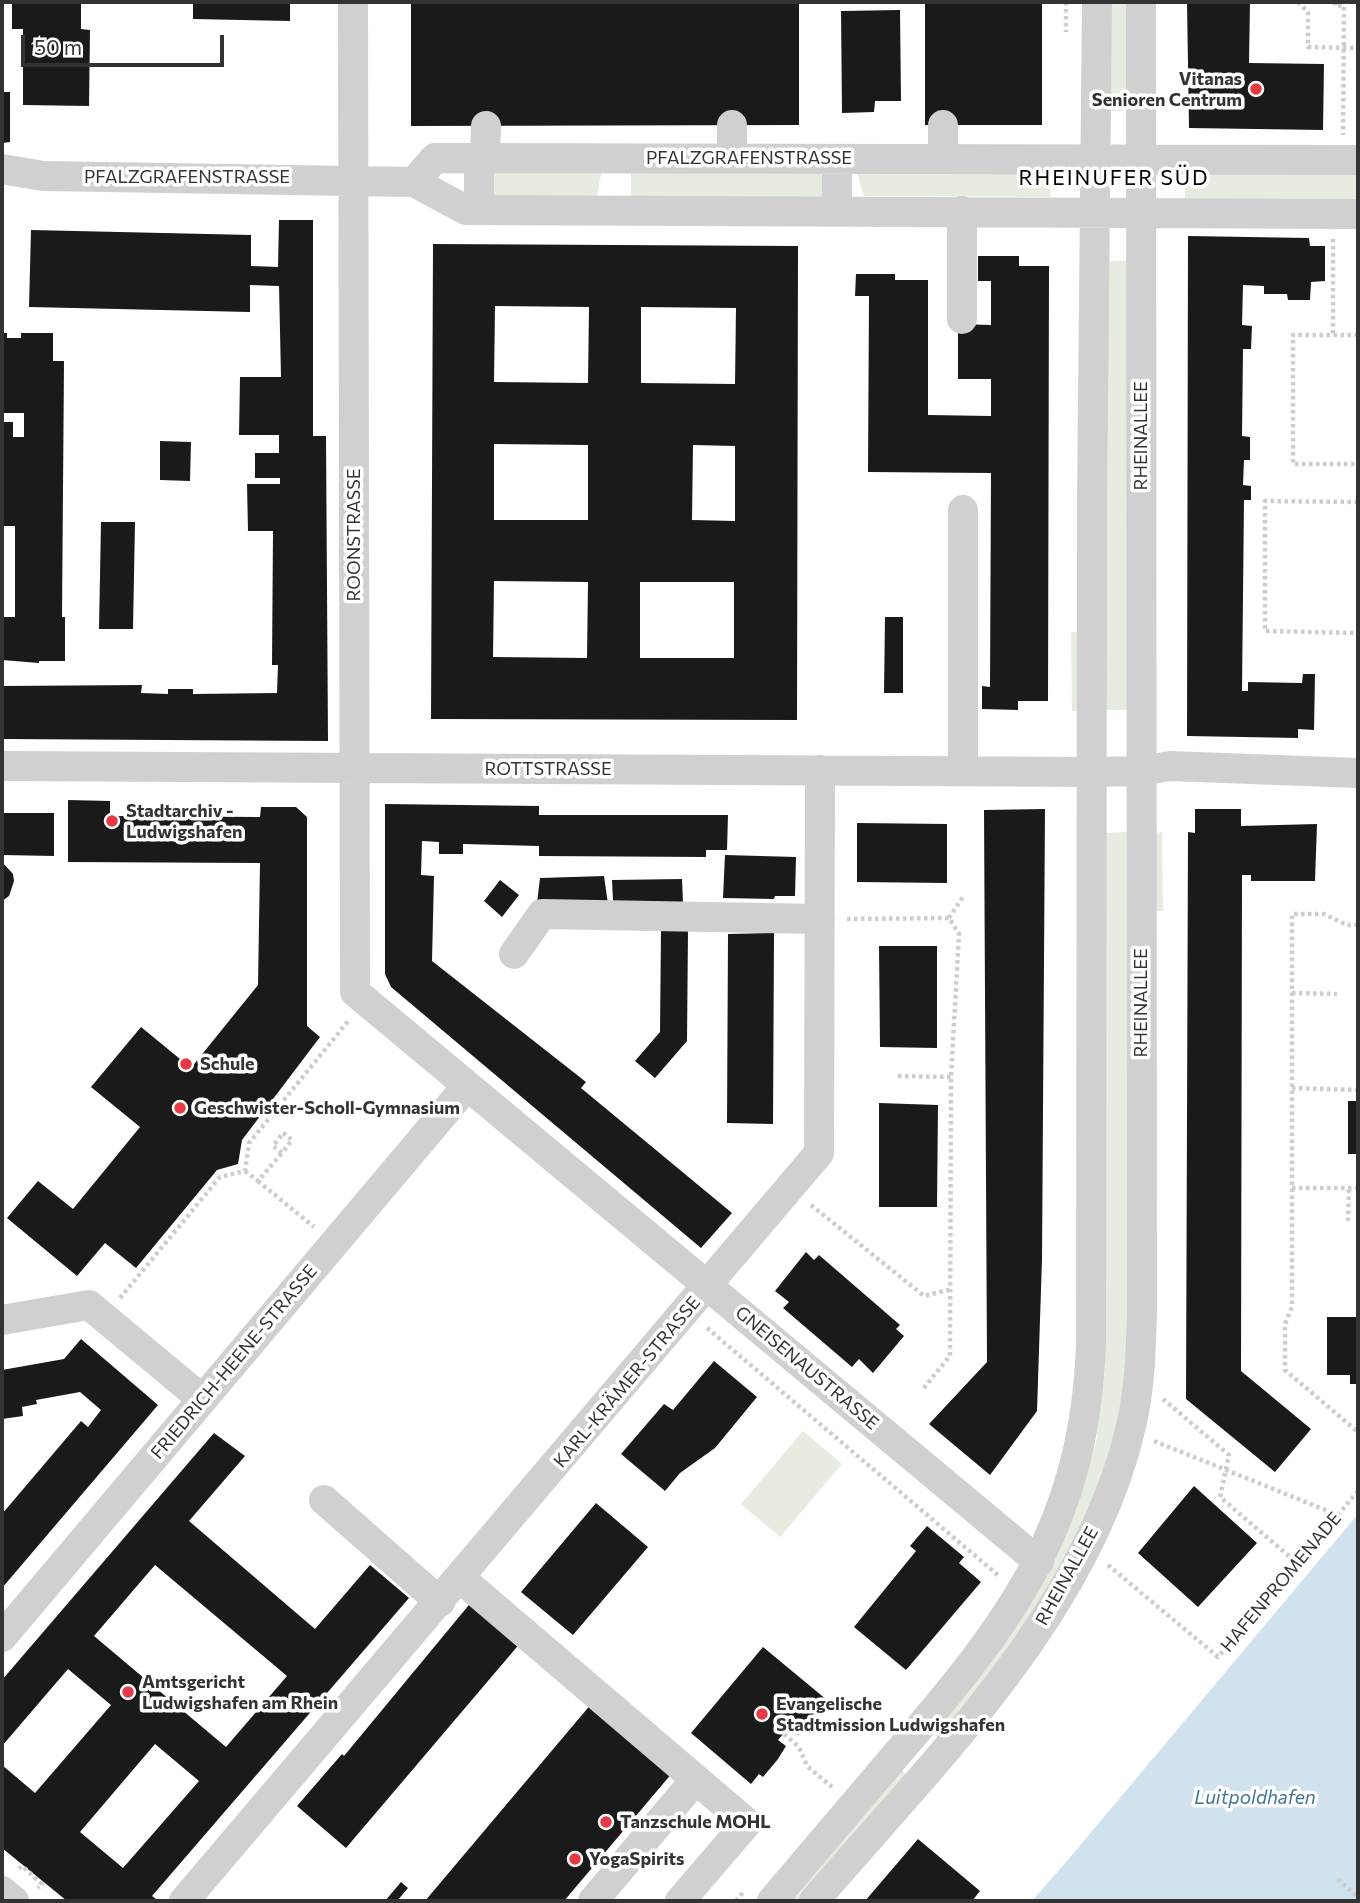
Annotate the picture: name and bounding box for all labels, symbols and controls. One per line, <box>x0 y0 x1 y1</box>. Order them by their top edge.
scale bar <box>24 21 228 65</box>
text: 50 m <box>34 34 82 59</box>
place label: Vitanas Senioren Centrum <box>1092 68 1242 110</box>
marker: Vitanas Senioren Centrum <box>1248 81 1264 97</box>
street label: PFALZGRAFENSTRASSE <box>646 147 852 169</box>
district label: RHEINUFER SÜD <box>1020 165 1208 191</box>
street label: PFALZGRAFENSTRASSE <box>84 166 290 188</box>
street label: RHEINALLEE <box>1130 381 1152 491</box>
street label: ROONSTRASSE <box>343 469 365 601</box>
street label: ROTTSTRASSE <box>484 758 612 780</box>
place label: Stadtarchiv - Ludwigshafen <box>126 800 242 842</box>
marker: Stadtarchiv - Ludwigshafen <box>104 813 120 829</box>
street label: RHEINALLEE <box>1130 948 1152 1058</box>
place label: Schule <box>200 1053 255 1075</box>
marker: Schule <box>178 1056 194 1072</box>
place label: Geschwister-Scholl-Gymnasium <box>194 1097 460 1119</box>
marker: Geschwister-Scholl-Gymnasium <box>172 1100 188 1116</box>
street label: FRIEDRICH-HEENE-STRASSE <box>146 1261 322 1463</box>
street label: KARL-KRÄMER-STRASSE <box>549 1292 705 1472</box>
street label: GNEISENAUSTRASSE <box>731 1302 883 1434</box>
street label: HAFENPROMENADE <box>1216 1508 1346 1656</box>
street label: RHEINALLEE <box>1031 1523 1103 1629</box>
place label: Amtsgericht Ludwigshafen am Rhein <box>142 1671 338 1714</box>
marker: Amtsgericht Ludwigshafen am Rhein <box>120 1684 136 1700</box>
place label: Evangelische Stadtmission Ludwigshafen <box>776 1693 1005 1736</box>
marker: Evangelische Stadtmission Ludwigshafen <box>754 1706 770 1722</box>
water label: Luitpoldhafen <box>1194 1787 1316 1809</box>
place label: Tanzschule MOHL <box>620 1811 771 1833</box>
marker: Tanzschule MOHL <box>598 1814 614 1830</box>
place label: YogaSpirits <box>589 1848 684 1870</box>
marker: YogaSpirits <box>567 1851 583 1867</box>

